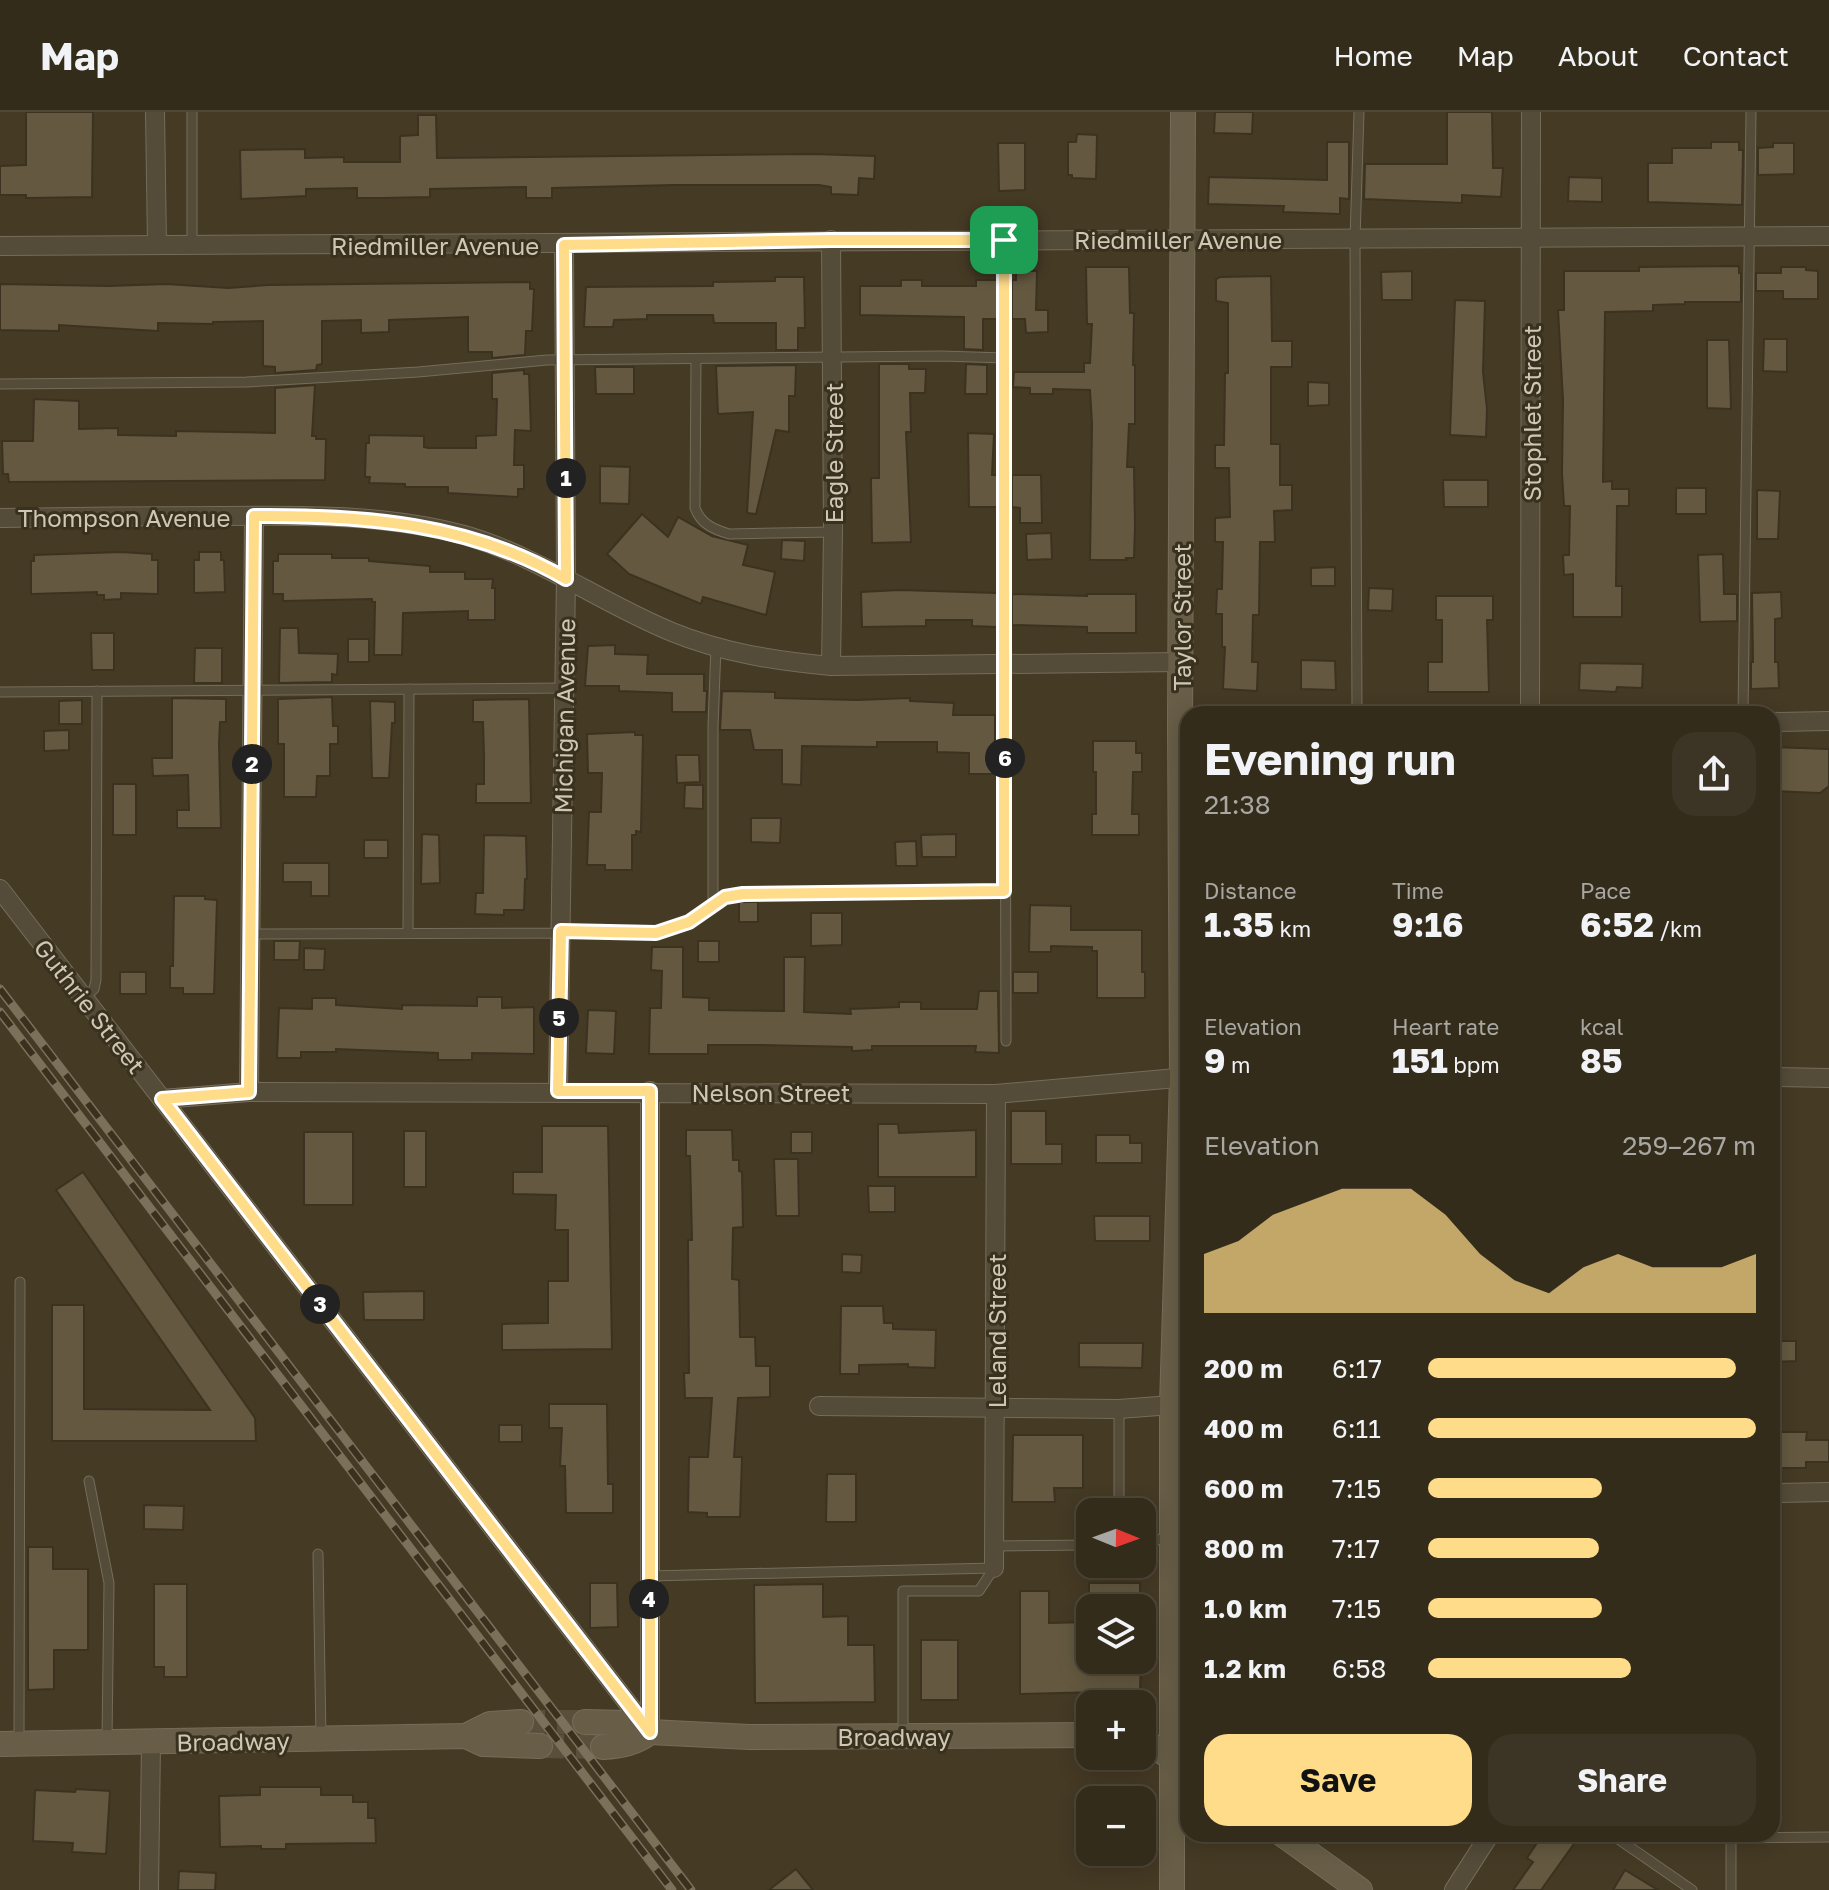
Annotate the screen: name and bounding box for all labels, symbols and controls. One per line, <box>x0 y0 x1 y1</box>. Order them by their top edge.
text: Map <box>40 33 119 78</box>
text: Home <box>1334 39 1413 72</box>
text: Map <box>1457 39 1514 72</box>
text: About <box>1558 39 1639 72</box>
text: Contact <box>1683 39 1789 72</box>
pin <box>970 206 1038 274</box>
icon: arrive <box>982 218 1026 262</box>
street label: Riedmiller Avenue <box>1074 225 1282 254</box>
street label: Riedmiller Avenue <box>331 231 539 260</box>
street label: Stophlet Street <box>1517 325 1546 501</box>
street label: Eagle Street <box>819 382 848 524</box>
pin: 1 <box>546 458 586 498</box>
text: 1 <box>560 464 572 491</box>
street label: Thompson Avenue <box>18 503 230 532</box>
street label: Taylor Street <box>1167 543 1196 691</box>
street label: Michigan Avenue <box>548 618 580 814</box>
text: Evening run <box>1204 732 1456 785</box>
button: share <box>1672 732 1756 816</box>
pin: 6 <box>985 738 1025 778</box>
pin: 2 <box>232 744 272 784</box>
text: 6 <box>998 744 1012 771</box>
text: 2 <box>245 750 259 777</box>
text: 21:38 <box>1204 789 1271 820</box>
text: Distance <box>1204 877 1296 904</box>
text: Time <box>1392 877 1444 904</box>
text: Pace <box>1580 877 1631 904</box>
text: 1.35 <box>1204 904 1274 944</box>
text: 9:16 <box>1392 904 1464 944</box>
text: 6:52 <box>1580 904 1654 944</box>
text: km <box>1274 915 1311 942</box>
text: /km <box>1654 915 1702 942</box>
street label: Guthrie Street <box>29 933 151 1079</box>
pin: 5 <box>539 998 579 1038</box>
text: 5 <box>552 1004 566 1031</box>
text: Elevation <box>1204 1013 1302 1040</box>
text: Heart rate <box>1392 1013 1499 1040</box>
text: kcal <box>1580 1013 1623 1040</box>
text: 9 <box>1204 1040 1226 1080</box>
text: 151 <box>1392 1040 1448 1080</box>
text: 85 <box>1580 1040 1623 1080</box>
text: m <box>1226 1051 1251 1078</box>
text: bpm <box>1448 1051 1500 1078</box>
street label: Nelson Street <box>692 1078 850 1107</box>
text: Elevation <box>1204 1130 1320 1161</box>
text: 259–267 m <box>1622 1130 1756 1161</box>
street label: Leland Street <box>982 1253 1011 1409</box>
pin: 3 <box>300 1284 340 1324</box>
text: 3 <box>313 1290 327 1317</box>
text: 200 m <box>1204 1353 1283 1384</box>
text: 6:17 <box>1332 1353 1382 1384</box>
text: 400 m <box>1204 1413 1283 1444</box>
text: 6:11 <box>1332 1413 1381 1444</box>
text: 600 m <box>1204 1473 1284 1504</box>
text: 7:15 <box>1332 1473 1381 1504</box>
north arrow <box>1076 1498 1156 1578</box>
map controls <box>1076 1498 1156 1866</box>
text: 800 m <box>1204 1533 1284 1564</box>
text: 7:17 <box>1332 1533 1380 1564</box>
pin: 4 <box>629 1579 669 1619</box>
text: 4 <box>642 1585 656 1612</box>
text: 1.0 km <box>1204 1593 1287 1624</box>
text: 7:15 <box>1332 1593 1381 1624</box>
button: layers <box>1076 1594 1156 1674</box>
text: 1.2 km <box>1204 1653 1286 1684</box>
text: 6:58 <box>1332 1653 1386 1684</box>
button: + <box>1076 1690 1156 1770</box>
street label: Broadway <box>837 1722 951 1751</box>
street label: Broadway <box>176 1726 290 1756</box>
button: Save <box>1204 1734 1472 1826</box>
button: Share <box>1488 1734 1756 1826</box>
button: − <box>1076 1786 1156 1866</box>

